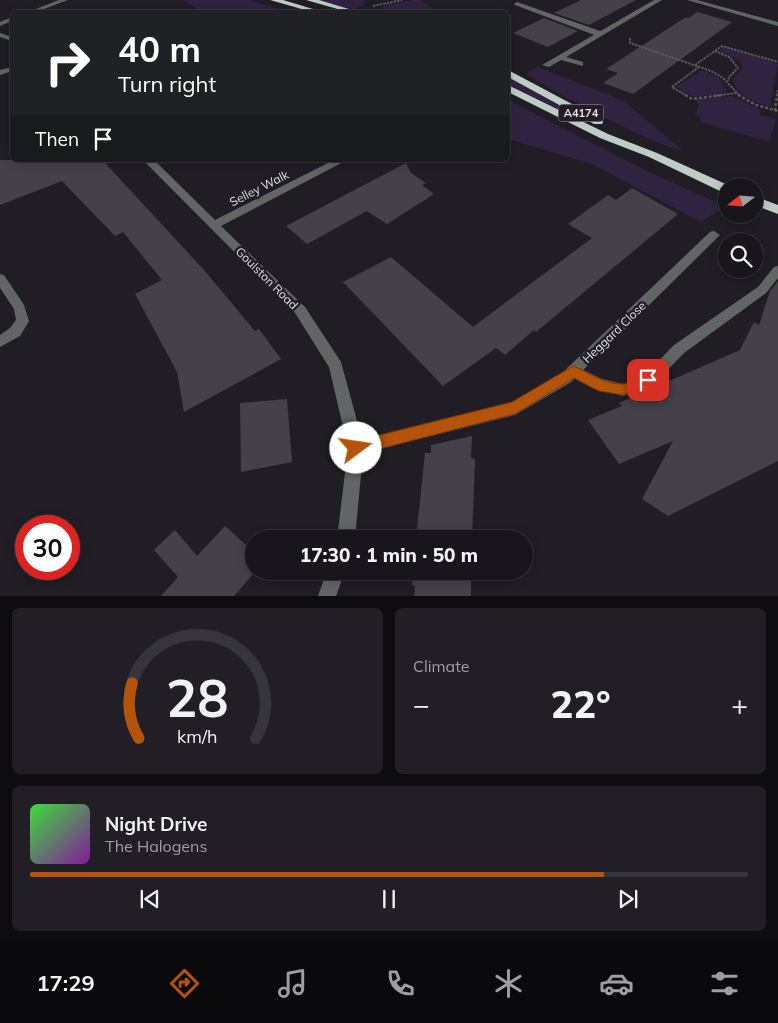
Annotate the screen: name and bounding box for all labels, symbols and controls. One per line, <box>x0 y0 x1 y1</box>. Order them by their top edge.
text: 40 m <box>118 27 201 71</box>
icon: right <box>35 30 100 95</box>
text: Turn right <box>118 70 216 98</box>
road number: A4174 <box>558 105 604 122</box>
icon: arrive <box>89 125 117 153</box>
text: Then <box>35 127 79 151</box>
street label: Selley Walk <box>227 166 292 209</box>
north arrow <box>718 178 762 222</box>
map controls <box>718 178 763 278</box>
button: search <box>718 233 763 278</box>
street label: Goulston Road <box>233 244 301 312</box>
street label: Heggard Close <box>579 298 649 366</box>
pin <box>627 359 669 401</box>
icon: arrive <box>634 366 662 394</box>
position arrow <box>329 421 381 473</box>
speed limit sign: 30 <box>15 515 80 580</box>
text: 17:30 · 1 min · 50 m <box>300 543 478 567</box>
text: Climate <box>413 656 469 676</box>
text: 28 <box>166 665 229 730</box>
text: 22° <box>550 680 611 728</box>
text: − <box>413 687 430 722</box>
text: + <box>731 687 748 722</box>
text: km/h <box>177 725 218 747</box>
text: Night Drive <box>105 812 207 836</box>
text: The Halogens <box>105 836 207 856</box>
icon: previous <box>136 885 164 913</box>
icon: pause <box>375 885 403 913</box>
icon: next <box>614 885 642 913</box>
icon: directions <box>167 966 202 1001</box>
icon: music <box>275 966 310 1001</box>
icon: phone <box>383 966 418 1001</box>
icon: climate <box>491 966 526 1001</box>
icon: car <box>599 966 634 1001</box>
icon: filters <box>707 966 742 1001</box>
text: 17:29 <box>36 969 95 997</box>

